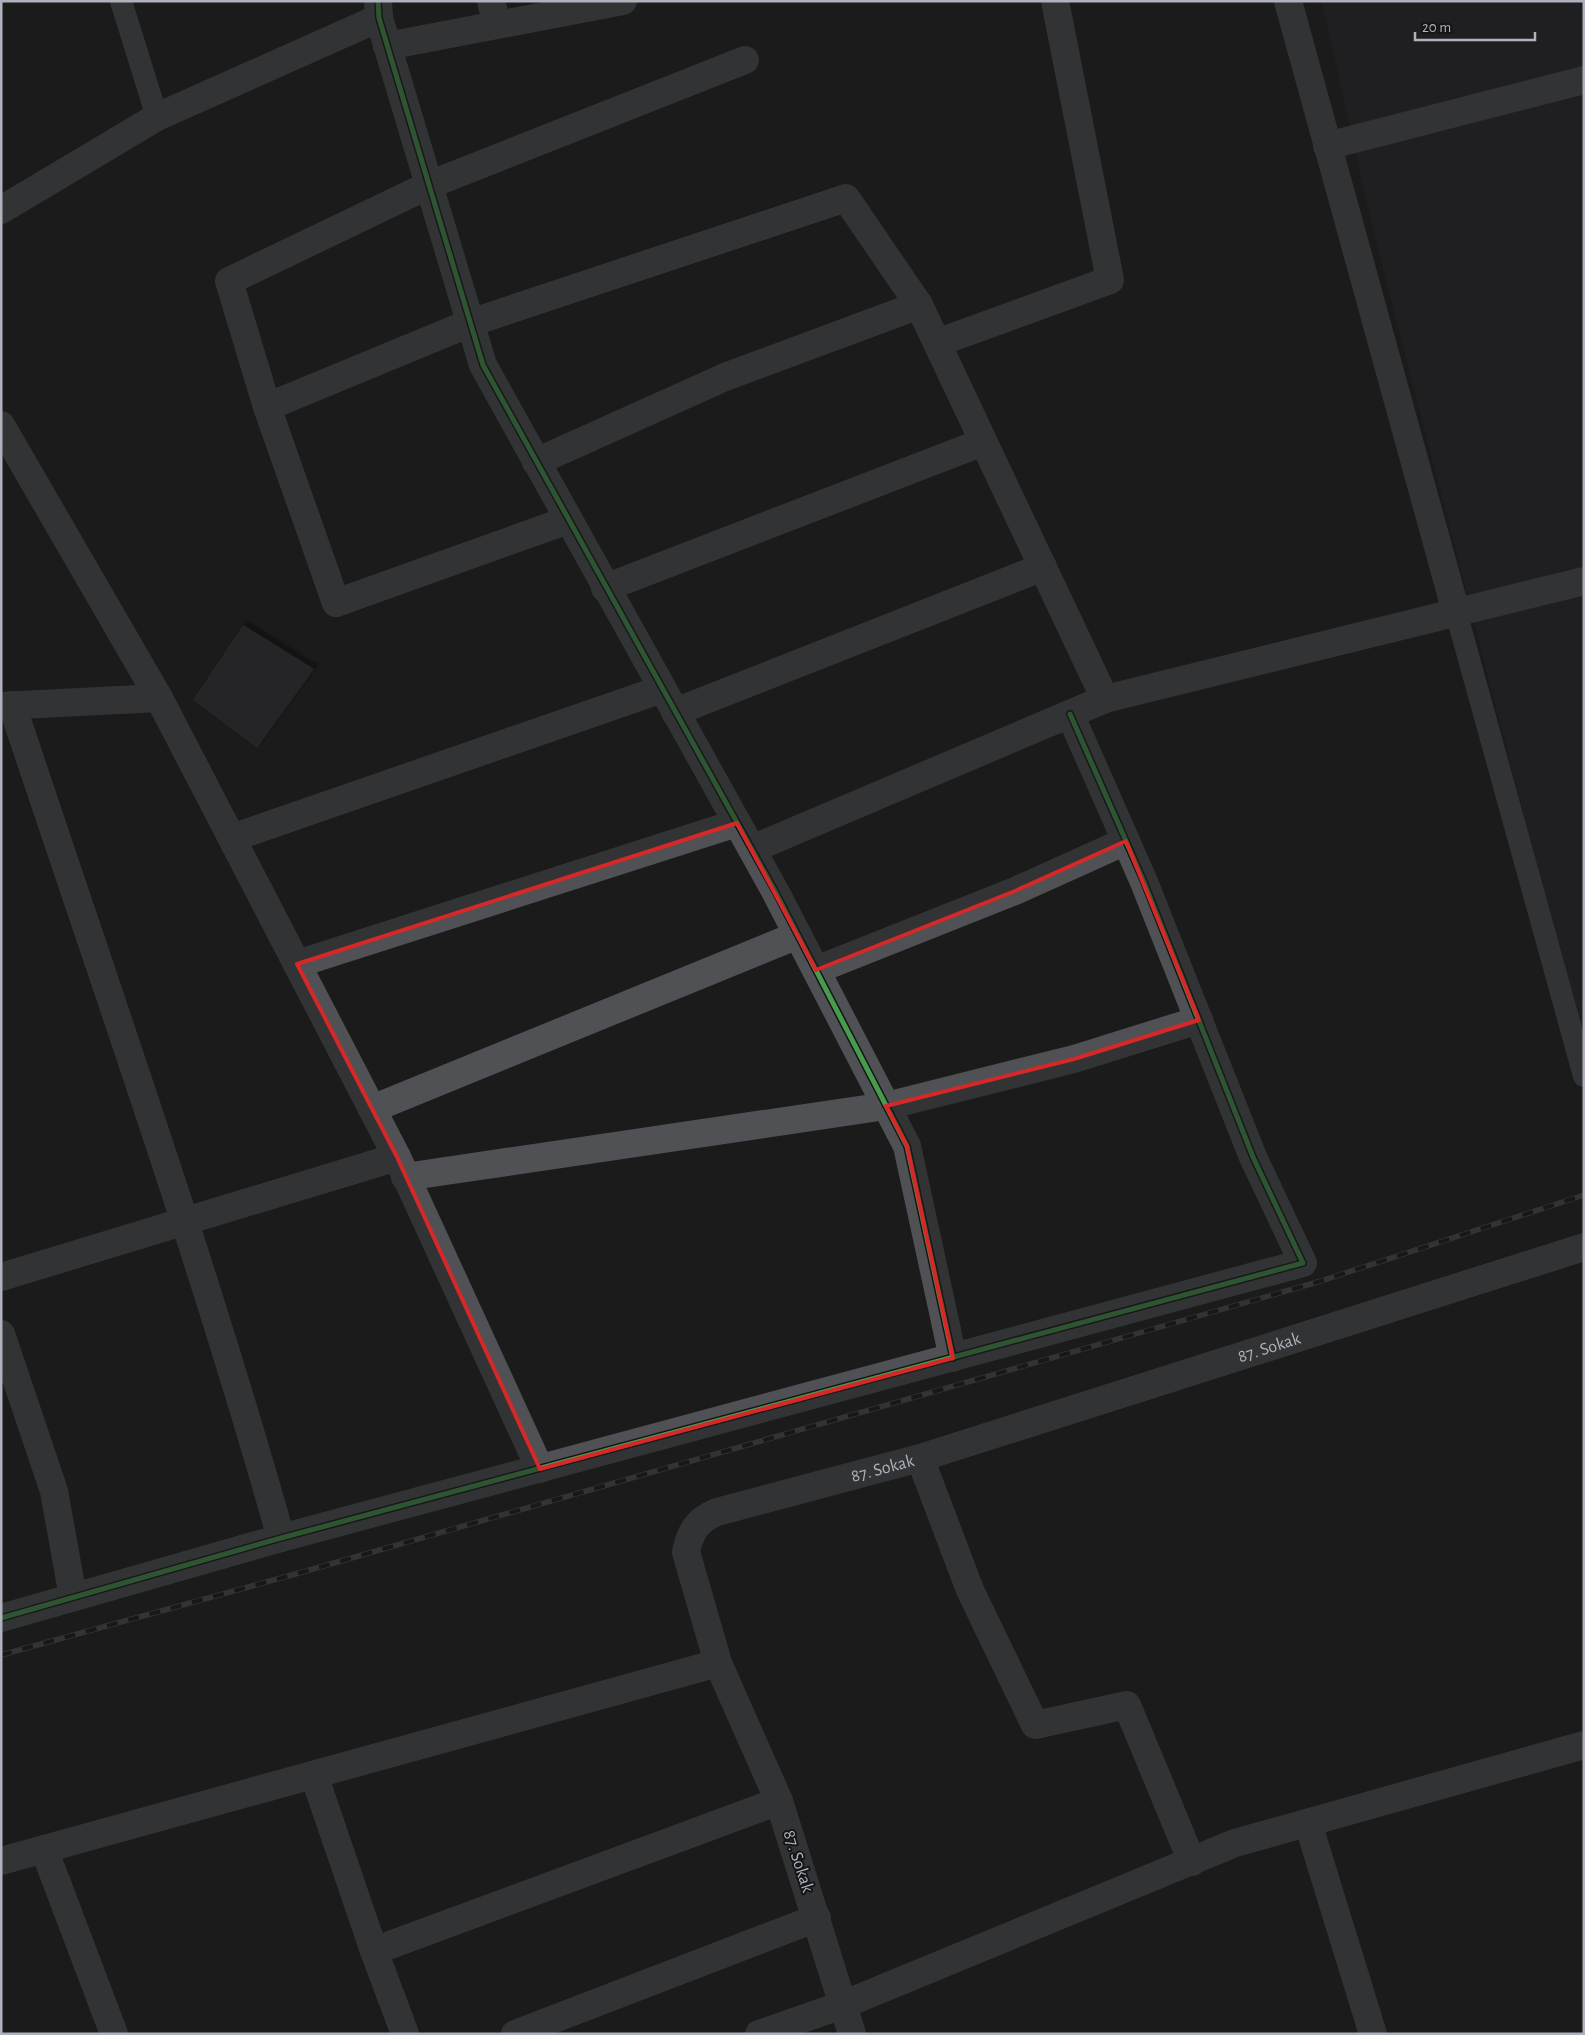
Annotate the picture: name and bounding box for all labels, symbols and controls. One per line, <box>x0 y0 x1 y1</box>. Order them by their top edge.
scale bar <box>1415 10 1535 42</box>
text: 20 m <box>1422 20 1451 35</box>
street label: 87. Sokak <box>1236 1329 1303 1366</box>
street label: 87. Sokak <box>849 1452 917 1486</box>
street label: 87. Sokak <box>780 1828 817 1895</box>

